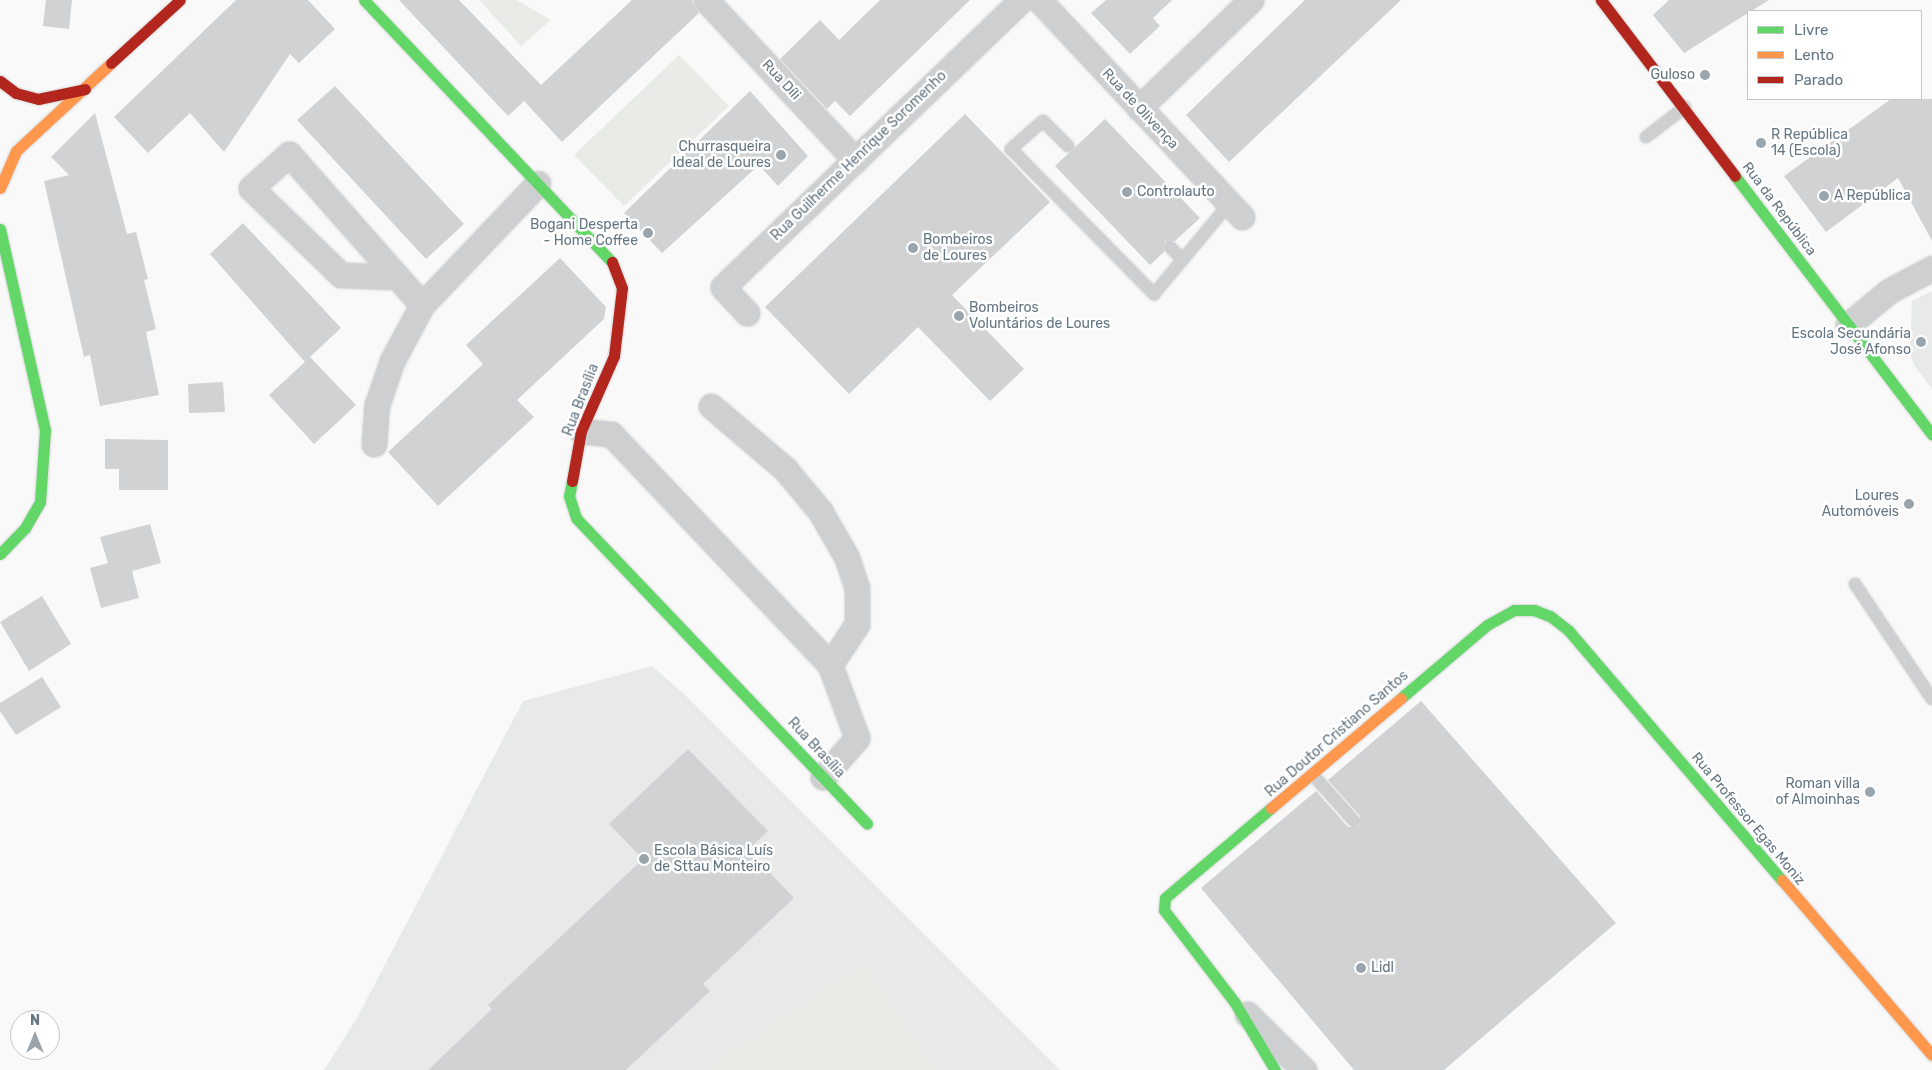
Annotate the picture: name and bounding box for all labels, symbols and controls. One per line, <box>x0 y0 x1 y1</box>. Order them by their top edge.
legend <box>1747 10 1922 100</box>
text: Livre <box>1794 21 1828 39</box>
text: Lento <box>1794 46 1834 64</box>
street label: Rua Díli <box>758 56 804 104</box>
street label: Rua de Olivença <box>1098 65 1182 153</box>
place label: Guloso <box>1650 67 1695 83</box>
street label: Rua Guilherme Henrique Soromenho <box>768 68 950 244</box>
marker: Guloso <box>1699 69 1711 81</box>
text: Parado <box>1794 71 1843 89</box>
place label: R República 14 (Escola) <box>1771 127 1848 160</box>
marker: R República 14 (Escola) <box>1755 137 1767 149</box>
place label: Churrasqueira Ideal de Loures <box>672 139 771 172</box>
marker: Churrasqueira Ideal de Loures <box>775 149 787 161</box>
street label: Rua da República <box>1738 159 1820 259</box>
place label: Controlauto <box>1137 184 1215 200</box>
marker: Controlauto <box>1121 186 1133 198</box>
place label: A República <box>1834 188 1911 204</box>
marker: A República <box>1818 190 1830 202</box>
place label: Bogani Desperta - Home Coffee <box>530 217 638 250</box>
marker: Bogani Desperta - Home Coffee <box>642 227 654 239</box>
place label: Bombeiros de Loures <box>923 232 993 264</box>
marker: Bombeiros de Loures <box>907 242 919 254</box>
place label: Bombeiros Voluntários de Loures <box>969 300 1110 332</box>
marker: Bombeiros Voluntários de Loures <box>953 310 965 322</box>
place label: Escola Secundária José Afonso <box>1791 326 1911 358</box>
marker: Escola Secundária José Afonso <box>1915 336 1927 348</box>
street label: Rua Brasília <box>560 361 602 439</box>
place label: Loures Automóveis <box>1822 488 1899 520</box>
marker: Loures Automóveis <box>1903 498 1915 510</box>
street label: Rua Doutor Cristiano Santos <box>1262 667 1412 801</box>
street label: Rua Brasília <box>784 714 848 782</box>
street label: Rua Professor Egas Moniz <box>1687 749 1809 889</box>
place label: Roman villa of Almoinhas <box>1775 776 1860 809</box>
marker: Roman villa of Almoinhas <box>1864 786 1876 798</box>
place label: Escola Básica Luís de Sttau Monteiro <box>654 843 773 876</box>
marker: Escola Básica Luís de Sttau Monteiro <box>638 853 650 865</box>
place label: Lidl <box>1371 960 1394 976</box>
marker: Lidl <box>1355 962 1367 974</box>
north arrow <box>10 1010 60 1060</box>
text: N <box>30 1012 40 1029</box>

